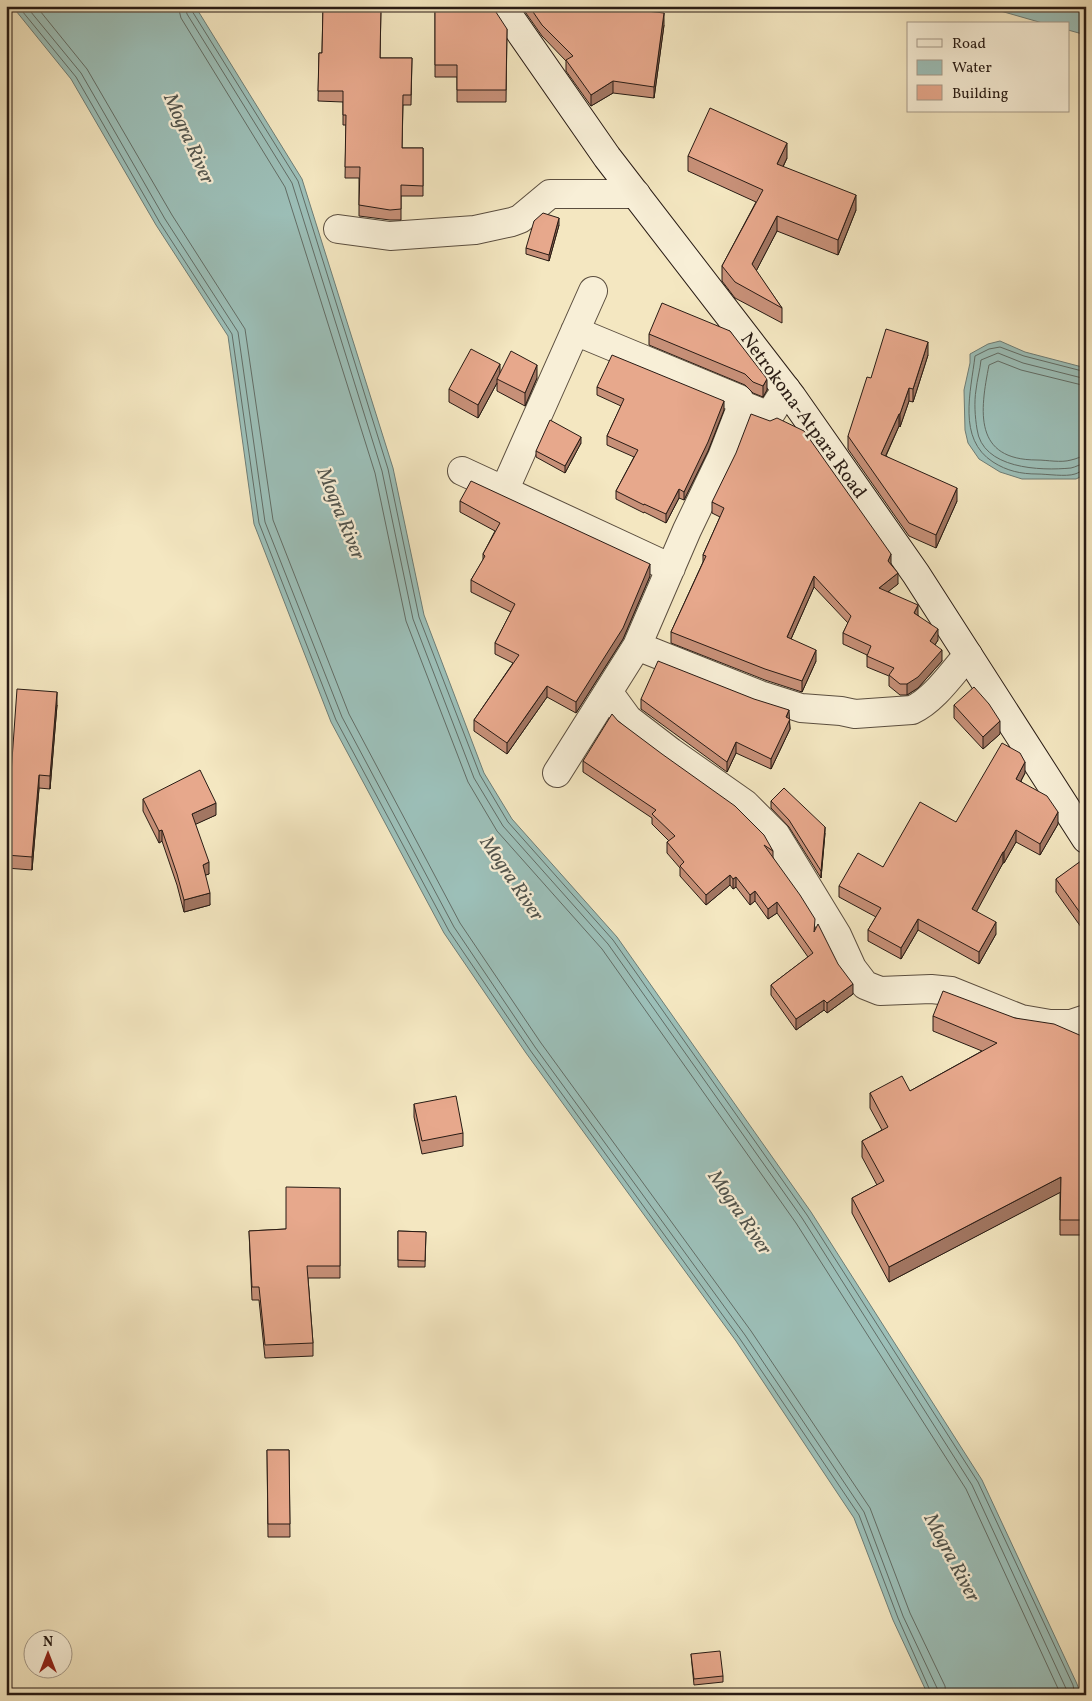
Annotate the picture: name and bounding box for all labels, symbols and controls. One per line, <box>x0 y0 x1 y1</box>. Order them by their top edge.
legend <box>907 22 1070 112</box>
text: Road <box>952 34 986 55</box>
text: Water <box>952 58 992 79</box>
text: Building <box>952 84 1009 105</box>
water label: Mogra River <box>155 88 221 189</box>
street label: Netrokona-Atpara Road <box>734 328 872 504</box>
water label: Mogra River <box>309 463 371 565</box>
water label: Mogra River <box>472 830 550 927</box>
water label: Mogra River <box>700 1164 778 1261</box>
water label: Mogra River <box>915 1508 986 1608</box>
north arrow <box>22 1628 72 1678</box>
text: N <box>43 1633 53 1652</box>

